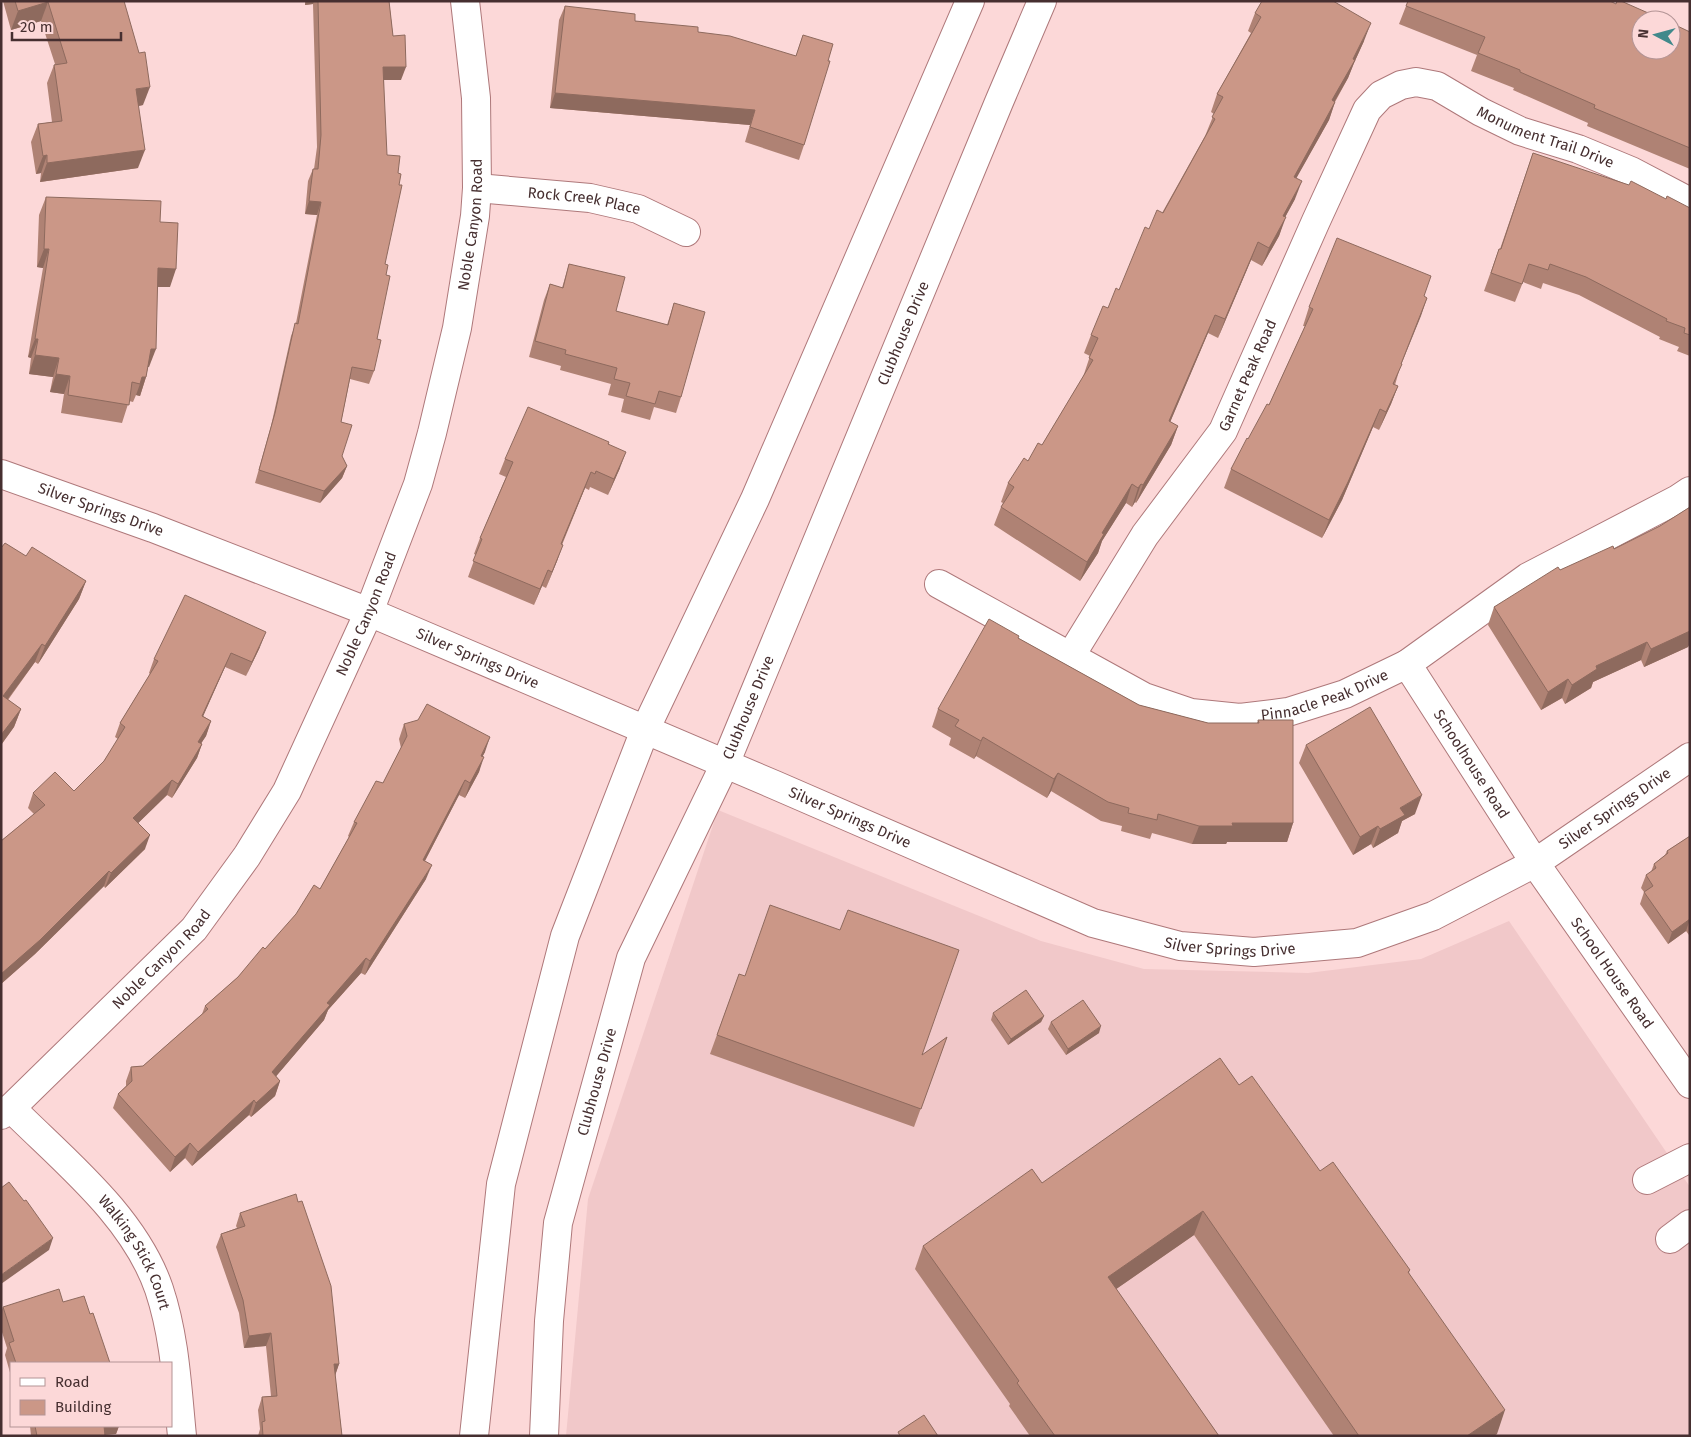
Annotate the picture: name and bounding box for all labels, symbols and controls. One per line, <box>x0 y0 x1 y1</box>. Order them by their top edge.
scale bar <box>12 10 121 42</box>
north arrow <box>1631 10 1681 60</box>
text: 20 m <box>20 18 53 36</box>
text: N <box>1635 28 1653 39</box>
street label: Monument Trail Drive <box>1474 102 1617 172</box>
street label: Noble Canyon Road <box>454 158 486 292</box>
street label: Rock Creek Place <box>527 184 642 218</box>
street label: Clubhouse Drive <box>874 279 933 388</box>
street label: Garnet Peak Road <box>1215 317 1280 434</box>
street label: Silver Springs Drive <box>36 479 166 540</box>
street label: Noble Canyon Road <box>332 549 400 679</box>
street label: Silver Springs Drive <box>413 624 542 692</box>
street label: Clubhouse Drive <box>719 653 778 762</box>
street label: Pinnacle Peak Drive <box>1260 666 1391 724</box>
street label: Schoolhouse Road <box>1430 706 1513 822</box>
street label: Silver Springs Drive <box>1555 764 1674 853</box>
street label: Silver Springs Drive <box>786 783 914 852</box>
street label: Noble Canyon Road <box>109 906 214 1013</box>
street label: School House Road <box>1567 914 1657 1032</box>
street label: Silver Springs Drive <box>1162 933 1296 961</box>
street label: Clubhouse Drive <box>573 1026 620 1138</box>
street label: Walking Stick Court <box>94 1191 174 1312</box>
legend <box>10 1362 172 1427</box>
text: Road <box>55 1373 90 1391</box>
text: Building <box>55 1398 111 1416</box>

